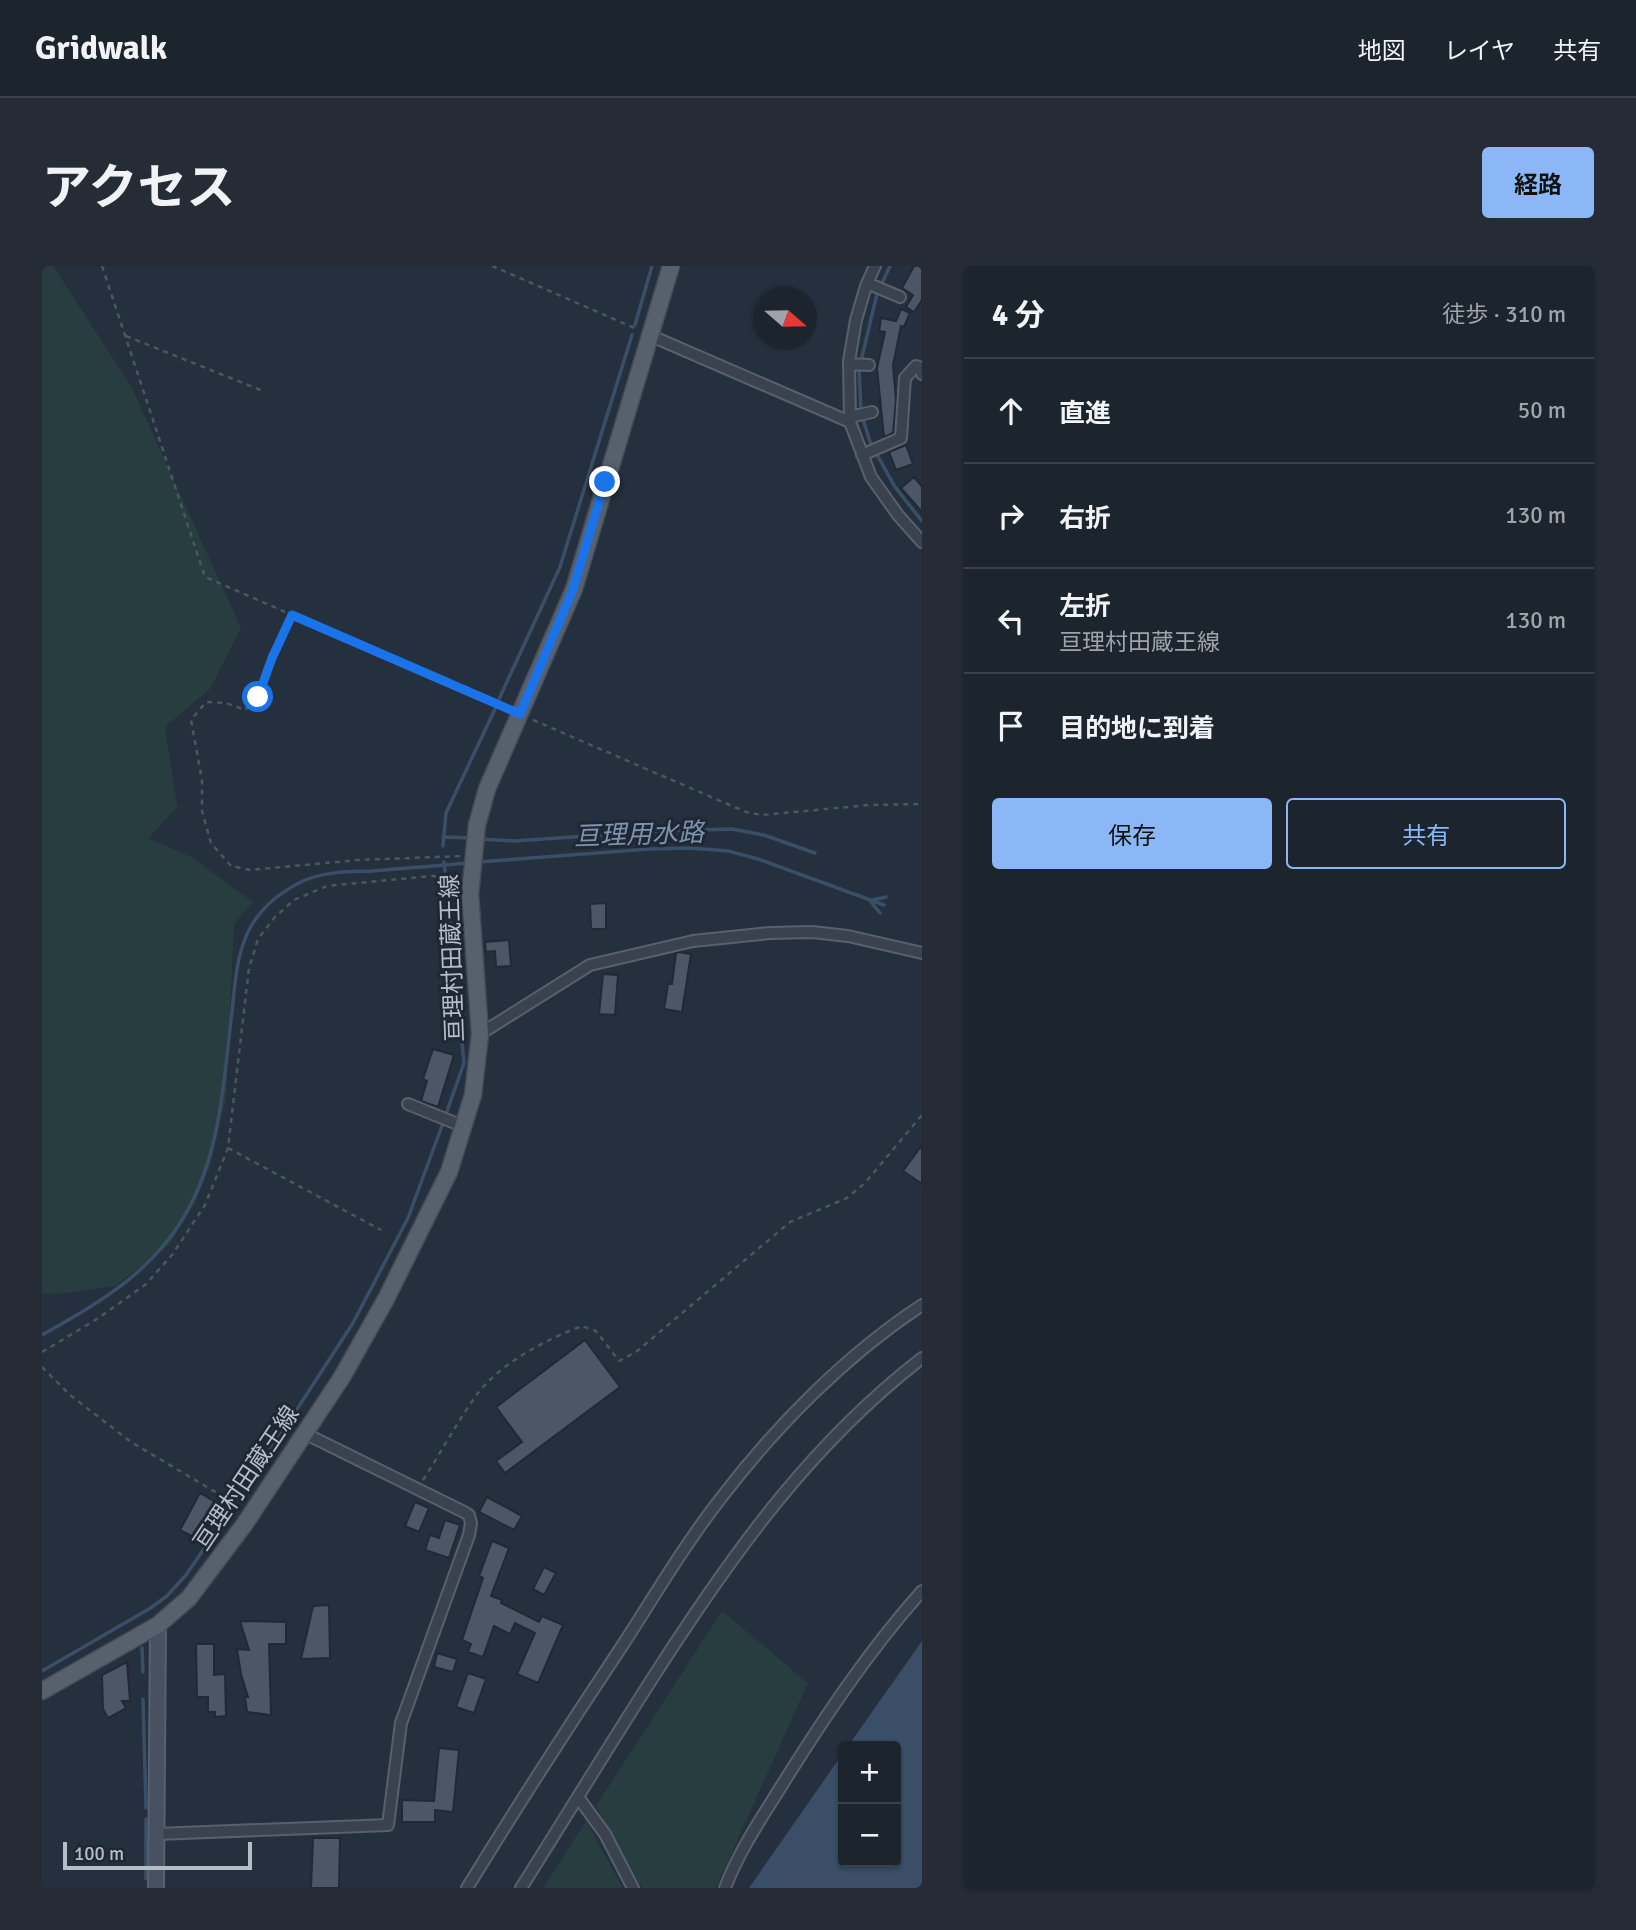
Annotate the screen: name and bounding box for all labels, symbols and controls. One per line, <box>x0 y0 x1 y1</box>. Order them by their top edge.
text: Gridwalk <box>35 28 167 69</box>
text: 地図 <box>1358 36 1406 66</box>
text: レイヤ <box>1444 36 1515 66</box>
text: 共有 <box>1553 36 1601 66</box>
button: 経路 <box>1482 147 1594 218</box>
text: アクセス <box>42 158 236 218</box>
north arrow <box>754 287 817 350</box>
text: 4 分 <box>992 297 1045 334</box>
text: 徒歩 · 310 m <box>1442 300 1566 329</box>
icon: ahead <box>992 392 1030 430</box>
text: 50 m <box>1518 396 1566 425</box>
text: 直進 <box>1059 398 1111 430</box>
route end <box>589 466 620 497</box>
icon: right <box>992 497 1030 535</box>
text: 130 m <box>1505 501 1566 530</box>
text: 右折 <box>1059 503 1111 535</box>
text: 左折 <box>1059 591 1111 623</box>
icon: left <box>992 602 1030 640</box>
text: 130 m <box>1505 606 1566 635</box>
text: 亘理村田蔵王線 <box>1059 628 1220 657</box>
route start <box>242 681 273 712</box>
icon: arrive <box>992 707 1030 745</box>
text: 目的地に到着 <box>1059 713 1215 745</box>
button: 保存 <box>992 798 1272 869</box>
button: 共有 <box>1286 798 1566 869</box>
water label: 亘理用水路 <box>573 817 707 853</box>
street label: 亘理村田蔵王線 <box>434 874 470 1042</box>
street label: 亘理村田蔵王線 <box>187 1400 305 1556</box>
map controls <box>838 1741 901 1867</box>
button: + <box>838 1741 901 1804</box>
button: − <box>838 1804 901 1867</box>
scale bar <box>63 1839 252 1871</box>
text: 100 m <box>74 1842 124 1866</box>

